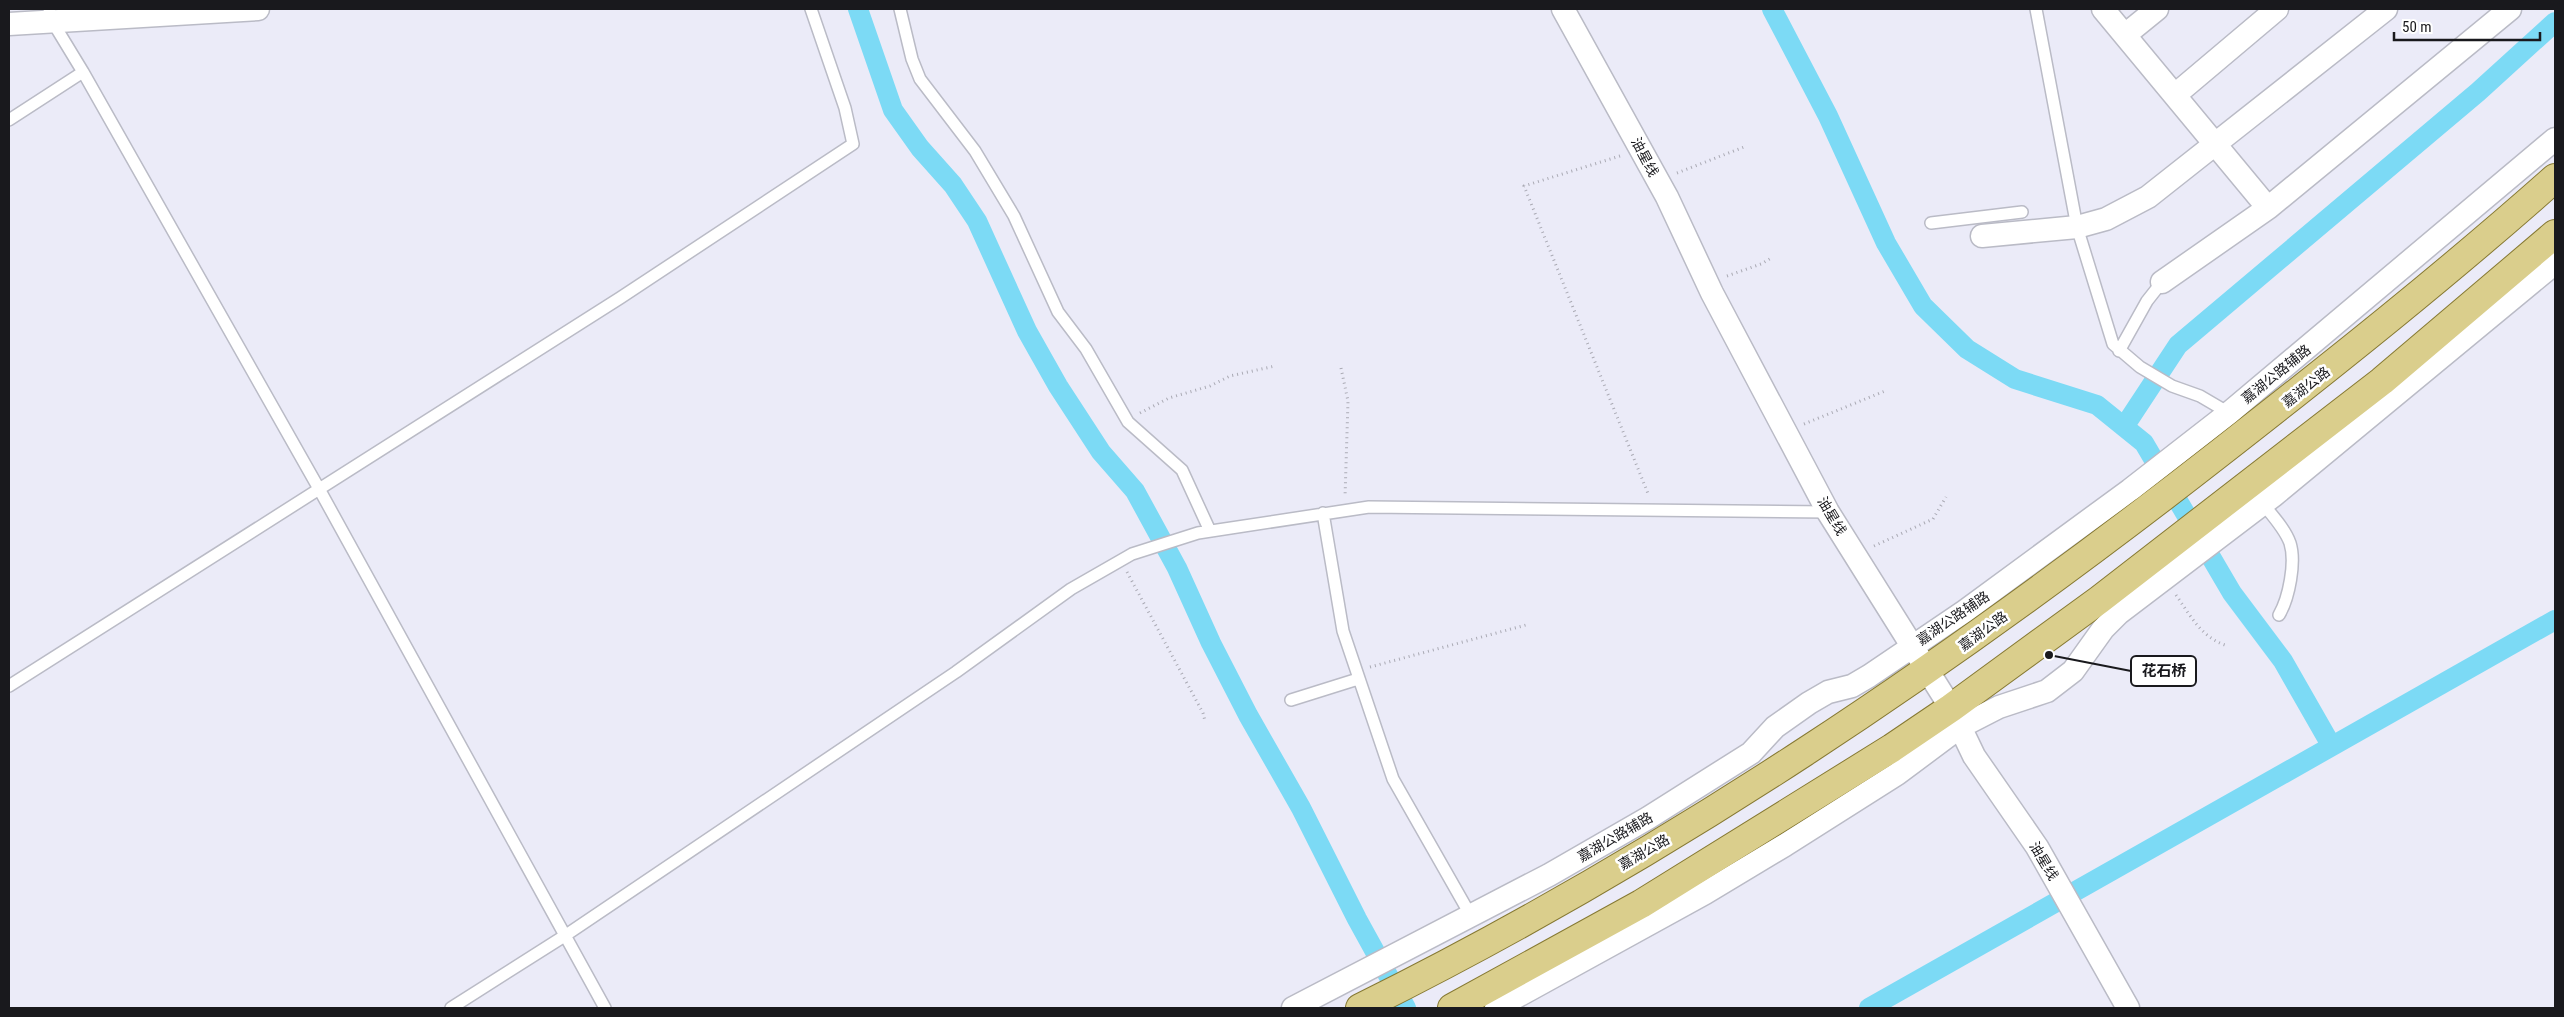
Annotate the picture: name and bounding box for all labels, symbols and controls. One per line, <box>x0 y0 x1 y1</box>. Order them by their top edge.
scale bar <box>2394 10 2540 42</box>
text: 50 m <box>2402 18 2432 36</box>
street label: 油星线 <box>1628 135 1662 179</box>
street label: 嘉湖公路辅路 <box>2238 341 2314 407</box>
street label: 嘉湖公路 <box>2279 363 2333 411</box>
street label: 油星线 <box>1814 494 1850 538</box>
street label: 嘉湖公路辅路 <box>1913 588 1993 648</box>
street label: 嘉湖公路 <box>1955 608 2011 654</box>
callout: 花石桥 <box>2131 656 2196 686</box>
text: 花石桥 <box>2141 662 2187 680</box>
street label: 嘉湖公路辅路 <box>1574 809 1656 865</box>
street label: 嘉湖公路 <box>1616 831 1672 873</box>
street label: 油星线 <box>2026 839 2062 883</box>

